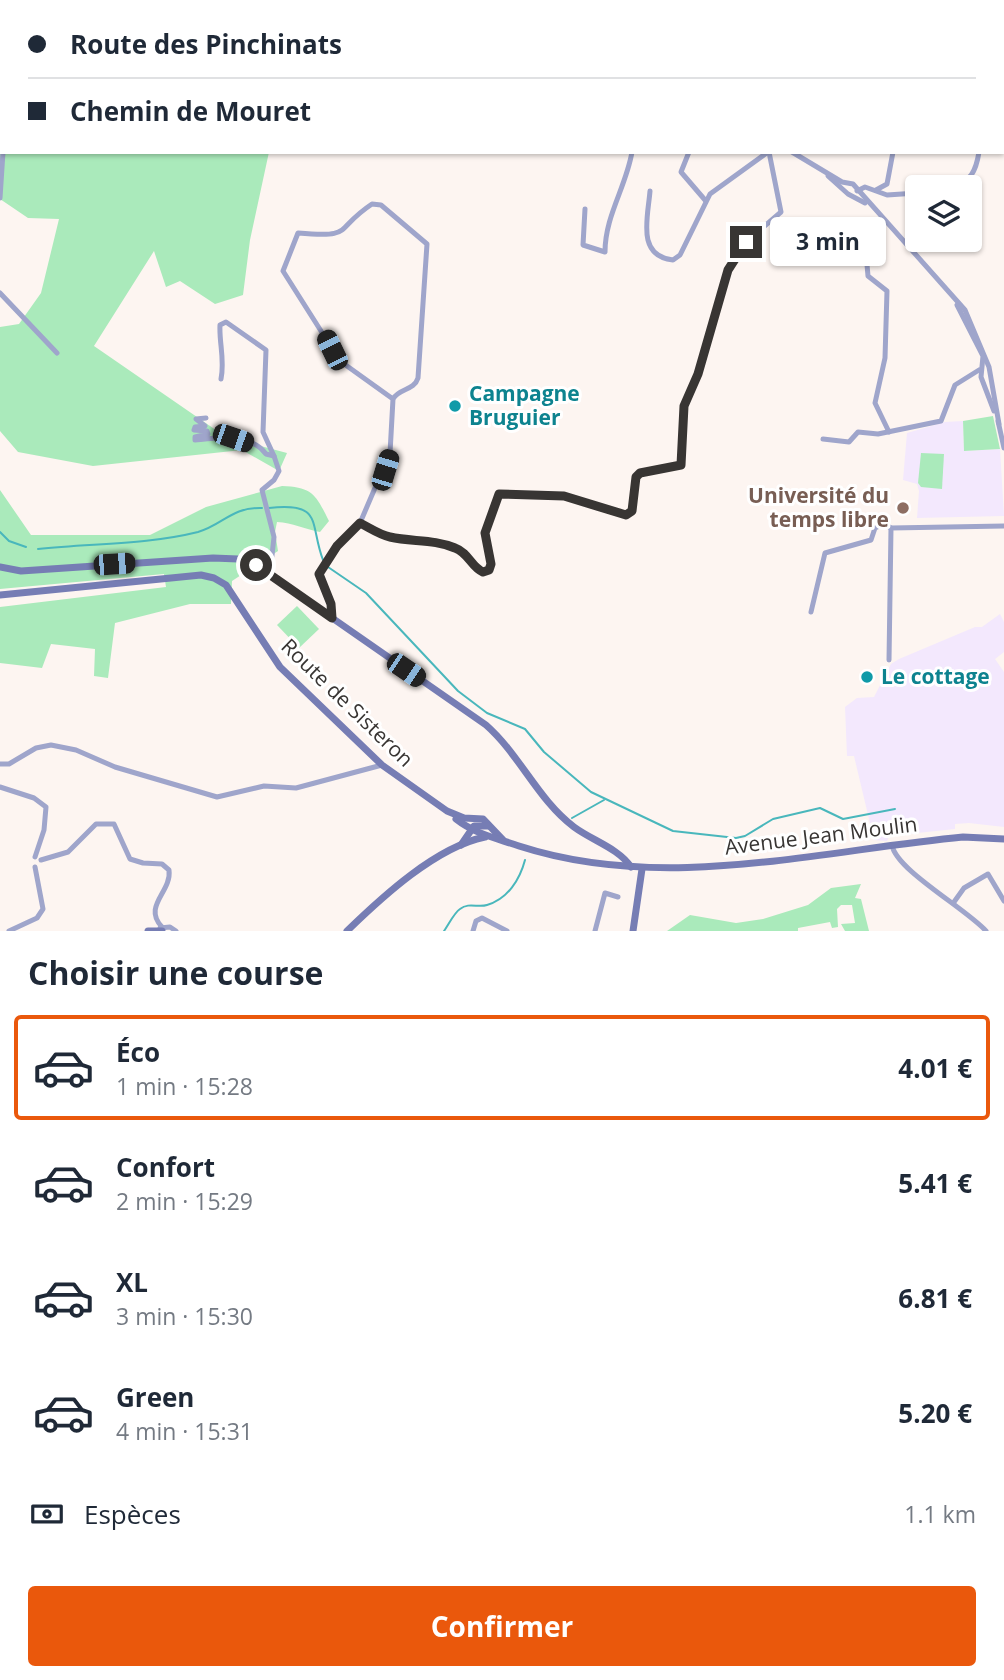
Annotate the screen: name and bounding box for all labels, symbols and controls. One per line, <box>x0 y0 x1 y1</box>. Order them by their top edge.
text: Route des Pinchinats <box>70 26 342 62</box>
text: Chemin de Mouret <box>70 93 311 129</box>
map controls <box>905 175 982 252</box>
button: layers <box>905 175 982 252</box>
callout: 3 min <box>770 218 886 266</box>
text: 3 min <box>796 225 860 257</box>
route end <box>730 226 762 258</box>
car <box>314 327 351 373</box>
place label: Campagne Bruguier <box>469 379 580 431</box>
marker: Campagne Bruguier <box>447 398 463 414</box>
car <box>210 421 257 455</box>
car <box>369 447 402 493</box>
place label: Université du temps libre <box>748 481 889 533</box>
marker: Université du temps libre <box>895 500 911 516</box>
route start <box>240 549 272 581</box>
car <box>93 552 136 576</box>
street label: Route de Sisteron <box>276 632 420 773</box>
car <box>383 650 430 690</box>
place label: Le cottage <box>881 662 990 690</box>
marker: Le cottage <box>859 669 875 685</box>
street label: Avenue Jean Moulin <box>723 809 919 861</box>
text: Choisir une course <box>28 951 323 994</box>
text: Éco <box>116 1034 160 1070</box>
icon: car <box>32 1036 95 1099</box>
text: 4.01 € <box>898 1050 972 1086</box>
text: 1 min · 15:28 <box>116 1070 253 1102</box>
text: Confort <box>116 1149 215 1185</box>
icon: car <box>32 1151 95 1214</box>
text: 5.41 € <box>898 1165 972 1201</box>
text: 2 min · 15:29 <box>116 1185 253 1217</box>
text: XL <box>116 1264 148 1300</box>
icon: car <box>32 1266 95 1329</box>
text: 6.81 € <box>898 1280 972 1316</box>
text: 3 min · 15:30 <box>116 1300 253 1332</box>
text: Green <box>116 1379 194 1415</box>
icon: car <box>32 1381 95 1444</box>
text: 5.20 € <box>898 1395 972 1431</box>
text: 4 min · 15:31 <box>116 1415 253 1447</box>
icon: cash <box>28 1495 66 1533</box>
text: Espèces <box>84 1496 181 1532</box>
text: 1.1 km <box>904 1498 976 1530</box>
button: Confirmer <box>28 1586 976 1666</box>

